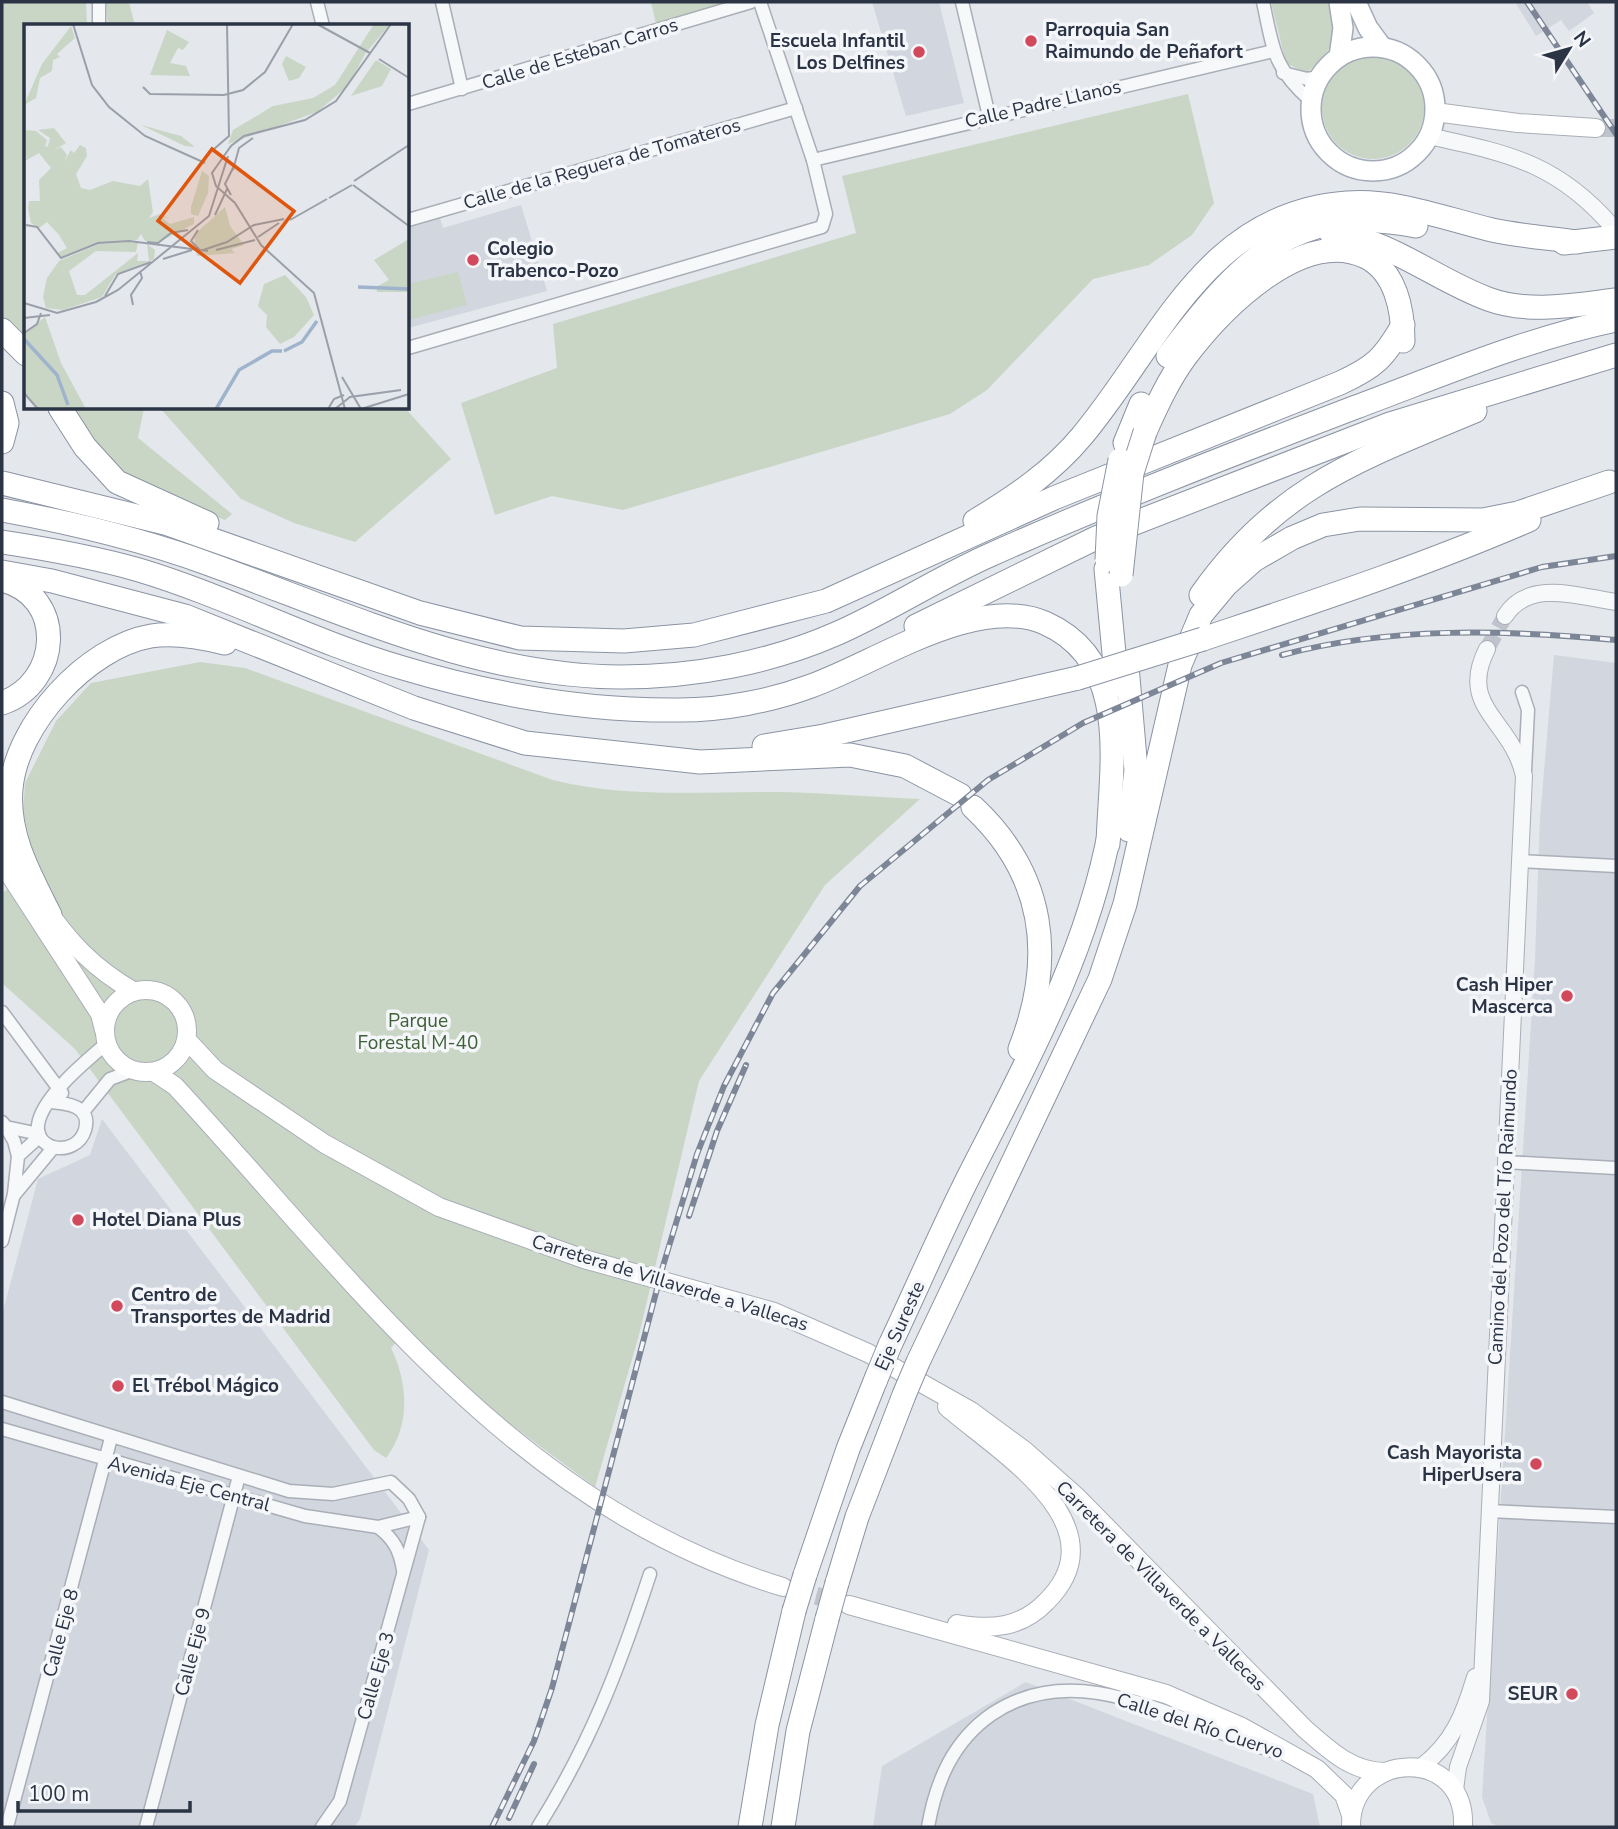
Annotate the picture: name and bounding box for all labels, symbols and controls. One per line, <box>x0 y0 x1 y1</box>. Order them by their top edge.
street label: Calle de Esteban Carros <box>479 12 681 96</box>
north arrow <box>1534 14 1604 84</box>
place label: Parroquia San Raimundo de Peñafort <box>1045 17 1244 65</box>
inset map <box>24 24 410 410</box>
text: N <box>1567 26 1596 53</box>
place label: Escuela Infantil Los Delfines <box>770 28 905 76</box>
marker: Parroquia San Raimundo de Peñafort <box>1023 33 1039 49</box>
marker: Escuela Infantil Los Delfines <box>911 44 927 60</box>
street label: Calle Padre Llanos <box>962 73 1124 135</box>
street label: Calle de la Reguera de Tomateros <box>460 112 744 216</box>
place label: Colegio Trabenco-Pozo <box>487 236 619 284</box>
marker: Colegio Trabenco-Pozo <box>465 252 481 268</box>
place label: Cash Hiper Mascerca <box>1456 972 1554 1020</box>
marker: Cash Hiper Mascerca <box>1559 988 1575 1004</box>
park label: Parque Forestal M-40 <box>358 1008 478 1056</box>
street label: Camino del Pozo del Tío Raimundo <box>1482 1068 1524 1366</box>
place label: Hotel Diana Plus <box>92 1207 241 1233</box>
marker: Hotel Diana Plus <box>70 1212 86 1228</box>
street label: Carretera de Villaverde a Vallecas <box>529 1228 811 1338</box>
street label: Eje Sureste <box>869 1277 931 1375</box>
place label: Centro de Transportes de Madrid <box>131 1282 330 1330</box>
marker: Centro de Transportes de Madrid <box>109 1298 125 1314</box>
place label: El Trébol Mágico <box>132 1373 279 1399</box>
marker: El Trébol Mágico <box>110 1378 126 1394</box>
place label: Cash Mayorista HiperUsera <box>1387 1440 1522 1488</box>
street label: Avenida Eje Central <box>105 1450 273 1518</box>
marker: Cash Mayorista HiperUsera <box>1528 1456 1544 1472</box>
street label: Carretera de Villaverde a Vallecas <box>1050 1475 1272 1697</box>
street label: Calle Eje 8 <box>37 1586 85 1680</box>
street label: Calle Eje 9 <box>169 1605 217 1699</box>
street label: Calle Eje 3 <box>351 1629 401 1723</box>
place label: SEUR <box>1508 1681 1558 1707</box>
marker: SEUR <box>1564 1686 1580 1702</box>
street label: Calle del Río Cuervo <box>1113 1687 1287 1765</box>
scale bar <box>18 1770 189 1814</box>
text: 100 m <box>28 1780 89 1808</box>

